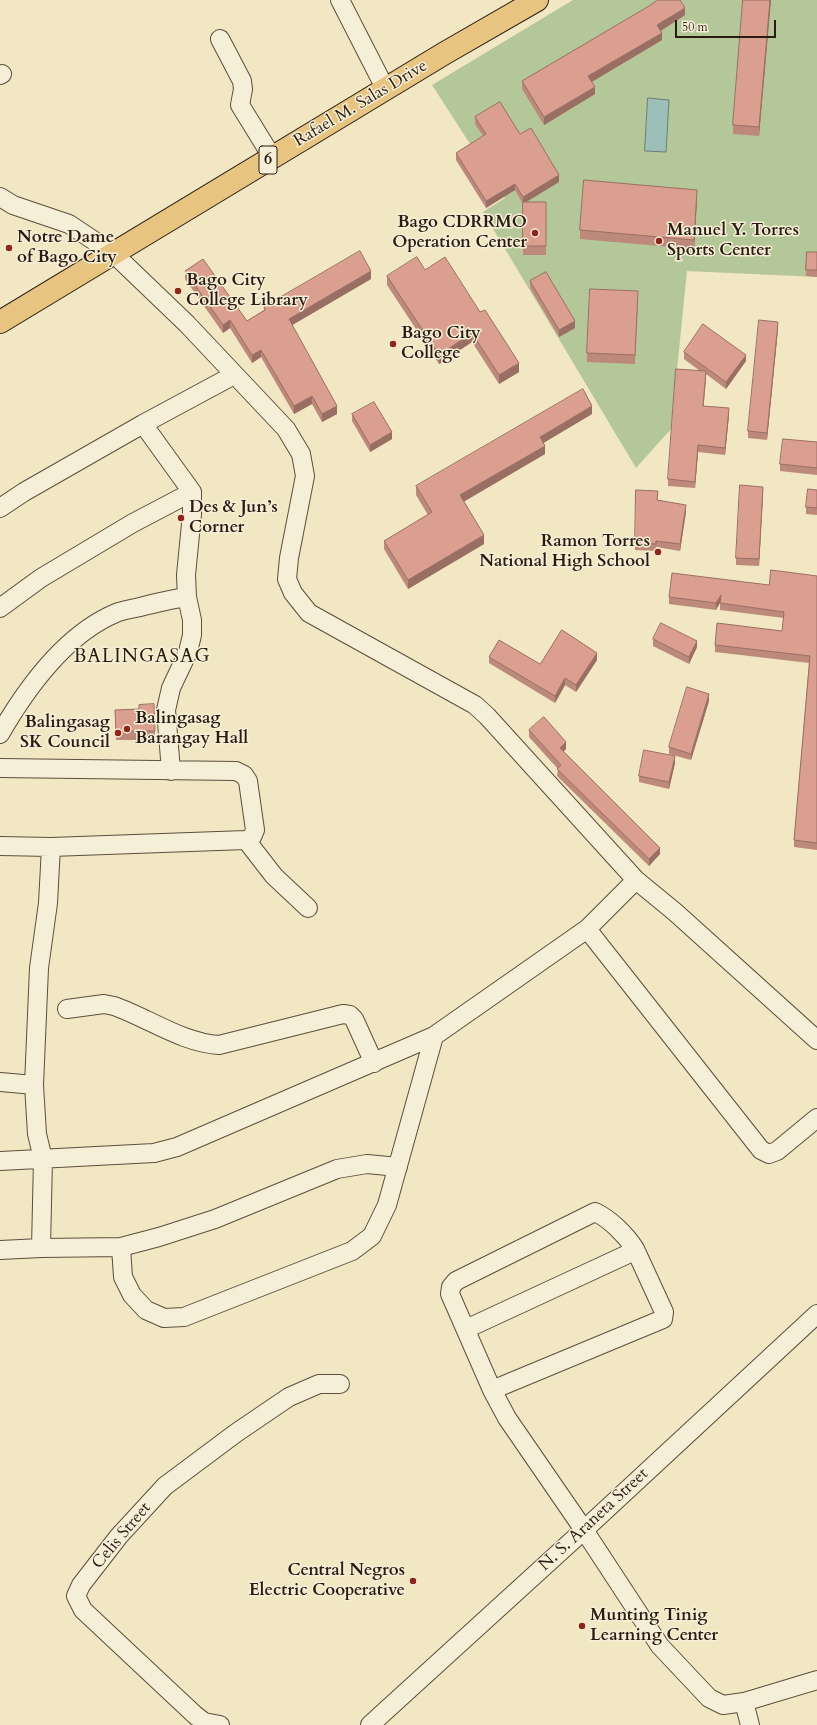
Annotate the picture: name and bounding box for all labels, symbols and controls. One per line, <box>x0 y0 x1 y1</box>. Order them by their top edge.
scale bar <box>677 12 778 38</box>
text: 50 m <box>682 19 708 35</box>
street label: Rafael M. Salas Drive <box>291 56 431 152</box>
road number: 6 <box>259 146 277 174</box>
place label: Bago CDRRMO Operation Center <box>392 213 527 253</box>
place label: Manuel Y. Torres Sports Center <box>667 221 799 261</box>
place label: Notre Dame of Bago City <box>17 228 117 268</box>
marker: Bago CDRRMO Operation Center <box>530 228 540 238</box>
marker: Manuel Y. Torres Sports Center <box>654 236 664 246</box>
marker: Notre Dame of Bago City <box>4 243 14 253</box>
place label: Bago City College Library <box>186 271 308 311</box>
marker: Bago City College Library <box>173 286 183 296</box>
place label: Bago City College <box>401 324 481 364</box>
marker: Bago City College <box>388 339 398 349</box>
place label: Des & Jun’s Corner <box>189 498 278 538</box>
marker: Des & Jun’s Corner <box>176 513 186 523</box>
place label: Ramon Torres National High School <box>479 532 650 572</box>
marker: Ramon Torres National High School <box>653 547 663 557</box>
district label: BALINGASAG <box>73 647 211 669</box>
place label: Balingasag Barangay Hall <box>135 709 248 749</box>
place label: Balingasag SK Council <box>20 713 110 753</box>
marker: Balingasag Barangay Hall <box>122 724 132 734</box>
marker: Balingasag SK Council <box>113 728 123 738</box>
street label: N. S. Araneta Street <box>535 1464 653 1576</box>
street label: Celis Street <box>88 1498 156 1574</box>
place label: Central Negros Electric Cooperative <box>249 1561 405 1601</box>
marker: Central Negros Electric Cooperative <box>408 1576 418 1586</box>
place label: Munting Tinig Learning Center <box>590 1606 718 1646</box>
marker: Munting Tinig Learning Center <box>577 1621 587 1631</box>

